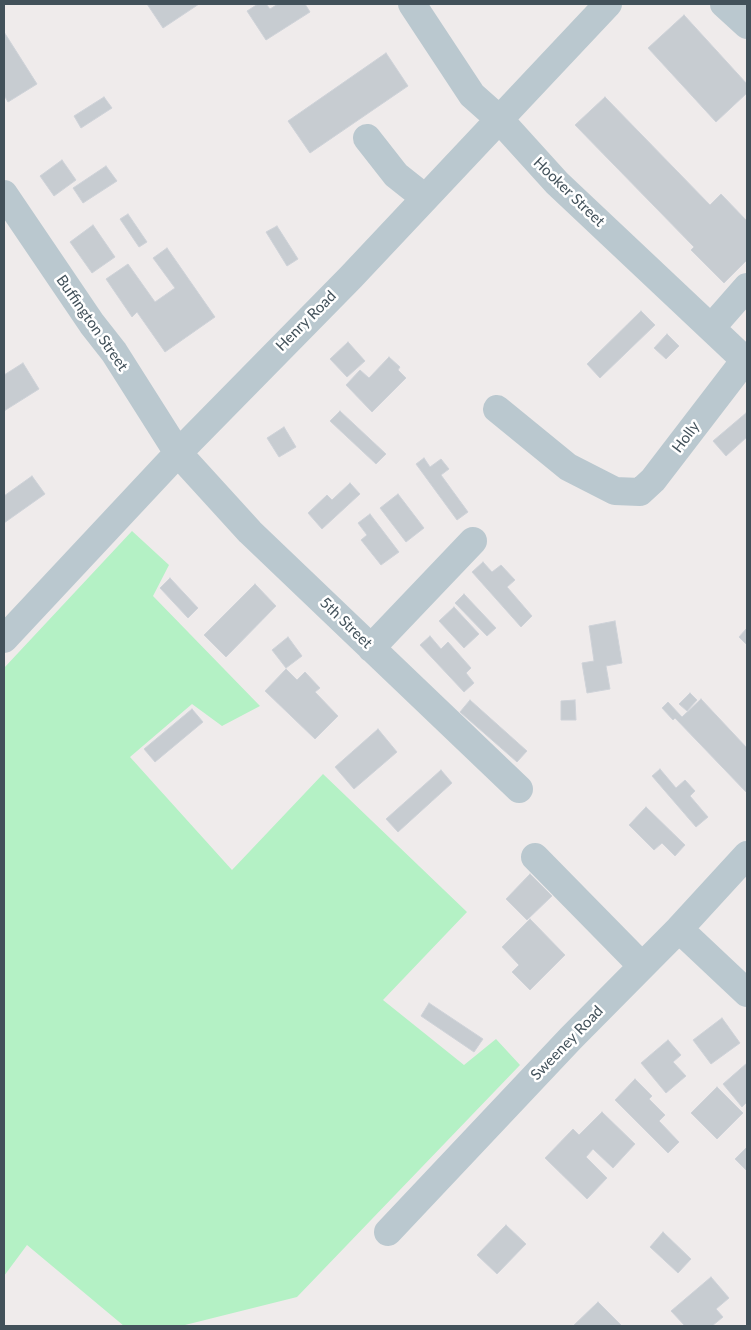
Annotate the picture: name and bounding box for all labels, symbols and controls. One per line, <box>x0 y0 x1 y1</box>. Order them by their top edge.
street label: Hooker Street <box>530 154 608 230</box>
street label: Buffington Street <box>52 272 132 374</box>
street label: Henry Road <box>272 287 340 355</box>
street label: Holly <box>668 418 704 456</box>
street label: 5th Street <box>316 594 376 652</box>
street label: Sweeney Road <box>527 1002 607 1084</box>

